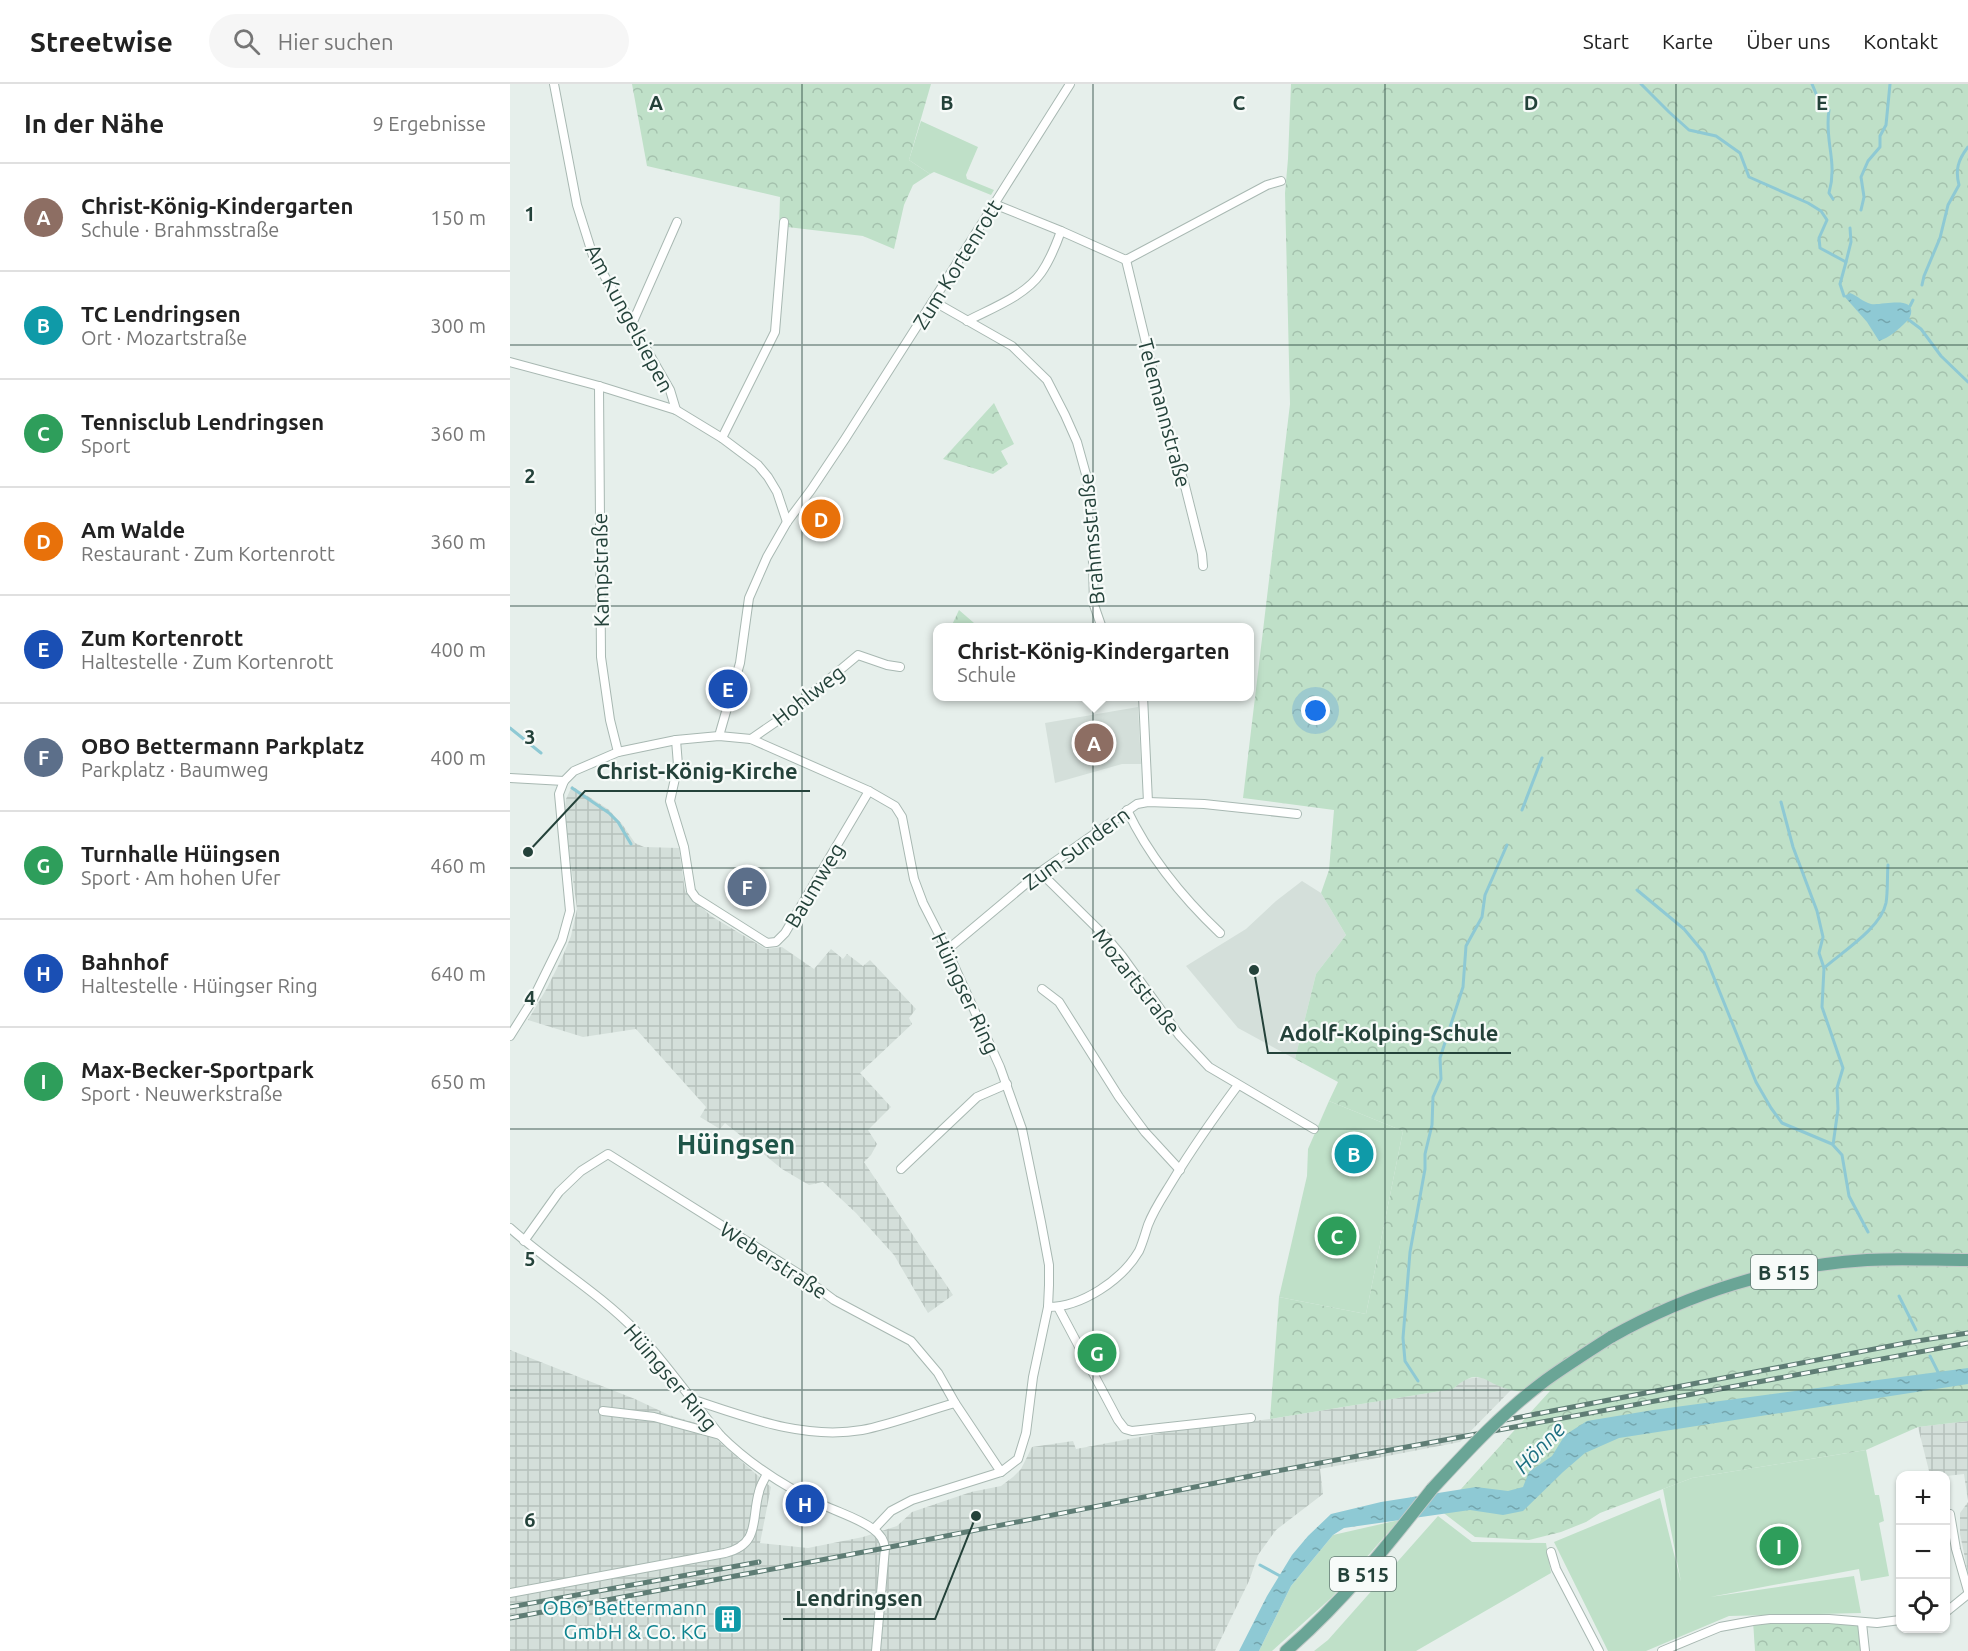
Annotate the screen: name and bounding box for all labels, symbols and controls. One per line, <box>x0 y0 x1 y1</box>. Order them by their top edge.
search box <box>209 14 629 68</box>
icon: search <box>230 25 263 58</box>
text: Streetwise <box>30 26 173 57</box>
text: Hier suchen <box>278 29 394 54</box>
text: Start <box>1583 29 1629 53</box>
text: Karte <box>1662 29 1713 53</box>
text: Über uns <box>1746 29 1830 53</box>
text: Kontakt <box>1863 29 1938 53</box>
text: A <box>649 91 663 114</box>
text: B <box>940 91 954 114</box>
text: C <box>1233 91 1246 114</box>
text: D <box>1524 91 1538 114</box>
text: E <box>1816 91 1828 114</box>
text: In der Nähe <box>24 109 164 138</box>
text: 9 Ergebnisse <box>372 112 486 135</box>
text: Christ-König-Kindergarten <box>81 193 353 218</box>
street label: Zum Kortenrott <box>908 195 1006 333</box>
text: 1 <box>524 202 536 225</box>
text: A <box>36 206 51 229</box>
text: 150 m <box>430 206 486 229</box>
text: Schule · Brahmsstraße <box>81 218 279 241</box>
street label: Am Kungelsiepen <box>581 240 679 396</box>
text: TC Lendringsen <box>81 301 241 326</box>
text: B <box>37 314 50 337</box>
text: 300 m <box>430 314 486 337</box>
text: Ort · Mozartstraße <box>81 326 247 349</box>
street label: Telemannstraße <box>1134 336 1196 490</box>
text: Tennisclub Lendringsen <box>81 409 324 434</box>
text: C <box>37 422 50 445</box>
text: 360 m <box>430 422 486 445</box>
text: Sport <box>81 434 130 457</box>
text: 2 <box>524 464 536 487</box>
street label: Brahmsstraße <box>1073 472 1109 606</box>
pin: D <box>802 496 840 542</box>
street label: Kampstraße <box>587 513 613 627</box>
text: Am Walde <box>81 517 185 542</box>
text: D <box>36 530 51 553</box>
text: 360 m <box>430 530 486 553</box>
text: Restaurant · Zum Kortenrott <box>81 542 335 565</box>
popup <box>933 623 1254 701</box>
text: Zum Kortenrott <box>81 625 243 650</box>
text: E <box>38 638 49 661</box>
text: 400 m <box>430 638 486 661</box>
text: Christ-König-Kindergarten <box>957 638 1230 663</box>
text: Haltestelle · Zum Kortenrott <box>81 650 333 673</box>
street label: Hohlweg <box>767 660 849 730</box>
text: Schule <box>957 663 1016 686</box>
pin: E <box>708 666 748 712</box>
your location <box>1301 696 1330 725</box>
pin: A <box>1074 720 1114 766</box>
text: 3 <box>524 725 536 748</box>
text: OBO Bettermann Parkplatz <box>81 733 364 758</box>
text: F <box>38 746 49 769</box>
text: 400 m <box>430 746 486 769</box>
callout: Christ-König-Kirche <box>585 751 810 791</box>
text: Parkplatz · Baumweg <box>81 758 269 781</box>
text: Christ-König-Kirche <box>596 758 798 783</box>
street label: Zum Sundern <box>1018 801 1134 895</box>
street label: Baumweg <box>779 838 849 932</box>
text: Turnhalle Hüingsen <box>81 841 280 866</box>
text: G <box>37 854 50 877</box>
text: 460 m <box>430 854 486 877</box>
pin: F <box>728 864 766 910</box>
text: Sport · Am hohen Ufer <box>81 866 281 889</box>
street label: Mozartstraße <box>1088 923 1186 1039</box>
street label: Hüingser Ring <box>927 928 1005 1058</box>
text: Bahnhof <box>81 949 168 974</box>
text: H <box>36 962 51 985</box>
text: 640 m <box>430 962 486 985</box>
text: Haltestelle · Hüingser Ring <box>81 974 318 997</box>
text: 4 <box>524 986 536 1009</box>
callout: Adolf-Kolping-Schule <box>1268 1013 1511 1053</box>
text: Adolf-Kolping-Schule <box>1279 1020 1499 1045</box>
text: Max-Becker-Sportpark <box>81 1057 314 1082</box>
text: I <box>40 1070 47 1093</box>
text: 650 m <box>430 1070 486 1093</box>
text: Sport · Neuwerkstraße <box>81 1082 283 1105</box>
district label: Hüingsen <box>677 1129 795 1159</box>
pin: B <box>1334 1132 1374 1176</box>
pin: C <box>1318 1214 1356 1258</box>
street label: Weberstraße <box>716 1216 832 1304</box>
text: 5 <box>524 1247 536 1270</box>
road number: B 515 <box>1751 1255 1817 1289</box>
street label: Hüingser Ring <box>620 1319 722 1435</box>
pin: G <box>1078 1330 1116 1376</box>
water label: Hönne <box>1508 1416 1570 1478</box>
map controls <box>1896 1471 1950 1633</box>
button: + <box>1896 1471 1950 1525</box>
pin: H <box>786 1482 824 1526</box>
text: 6 <box>524 1508 536 1531</box>
pin: I <box>1760 1524 1798 1568</box>
button: − <box>1896 1525 1950 1579</box>
road number: B 515 <box>1330 1557 1396 1591</box>
callout: Lendringsen <box>783 1579 935 1619</box>
button: locate <box>1896 1579 1950 1633</box>
text: Lendringsen <box>795 1585 923 1610</box>
place label: OBO Bettermann GmbH & Co. KG <box>542 1595 707 1643</box>
building icon: OBO Bettermann GmbH & Co. KG <box>712 1603 744 1635</box>

